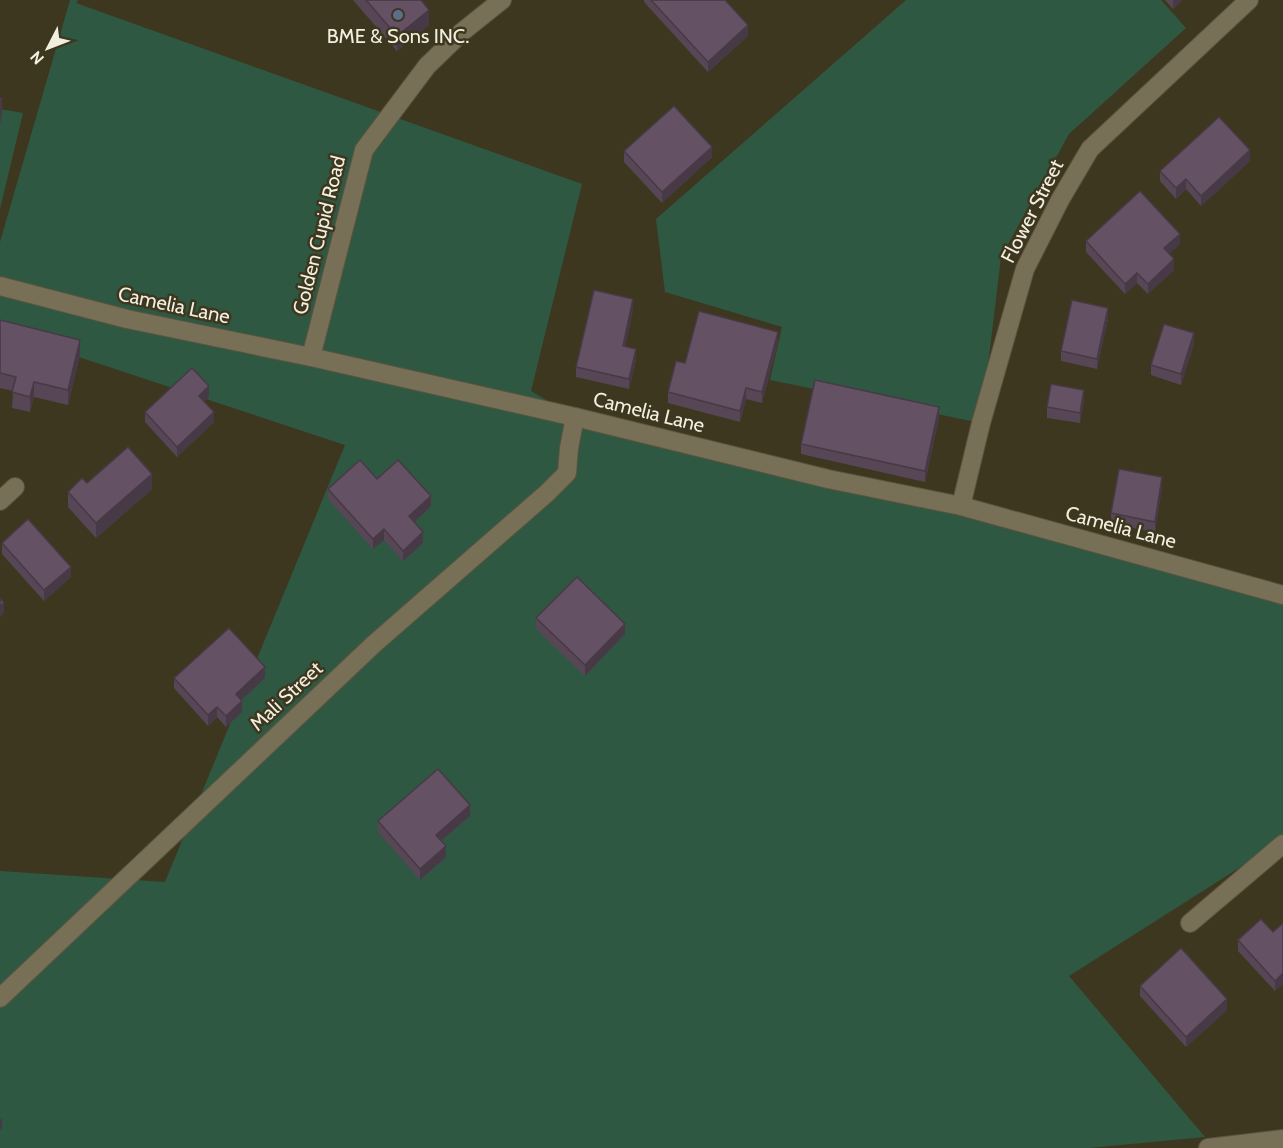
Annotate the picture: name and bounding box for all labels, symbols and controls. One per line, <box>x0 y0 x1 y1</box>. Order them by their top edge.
marker: BME & Sons INC. <box>391 8 405 22</box>
north arrow <box>18 18 78 78</box>
place label: BME & Sons INC. <box>327 24 469 48</box>
text: N <box>26 47 48 68</box>
street label: Golden Cupid Road <box>288 153 350 317</box>
street label: Flower Street <box>996 155 1068 267</box>
street label: Camelia Lane <box>116 281 232 329</box>
street label: Camelia Lane <box>591 387 707 437</box>
street label: Camelia Lane <box>1063 501 1179 553</box>
street label: Mali Street <box>245 656 327 736</box>

